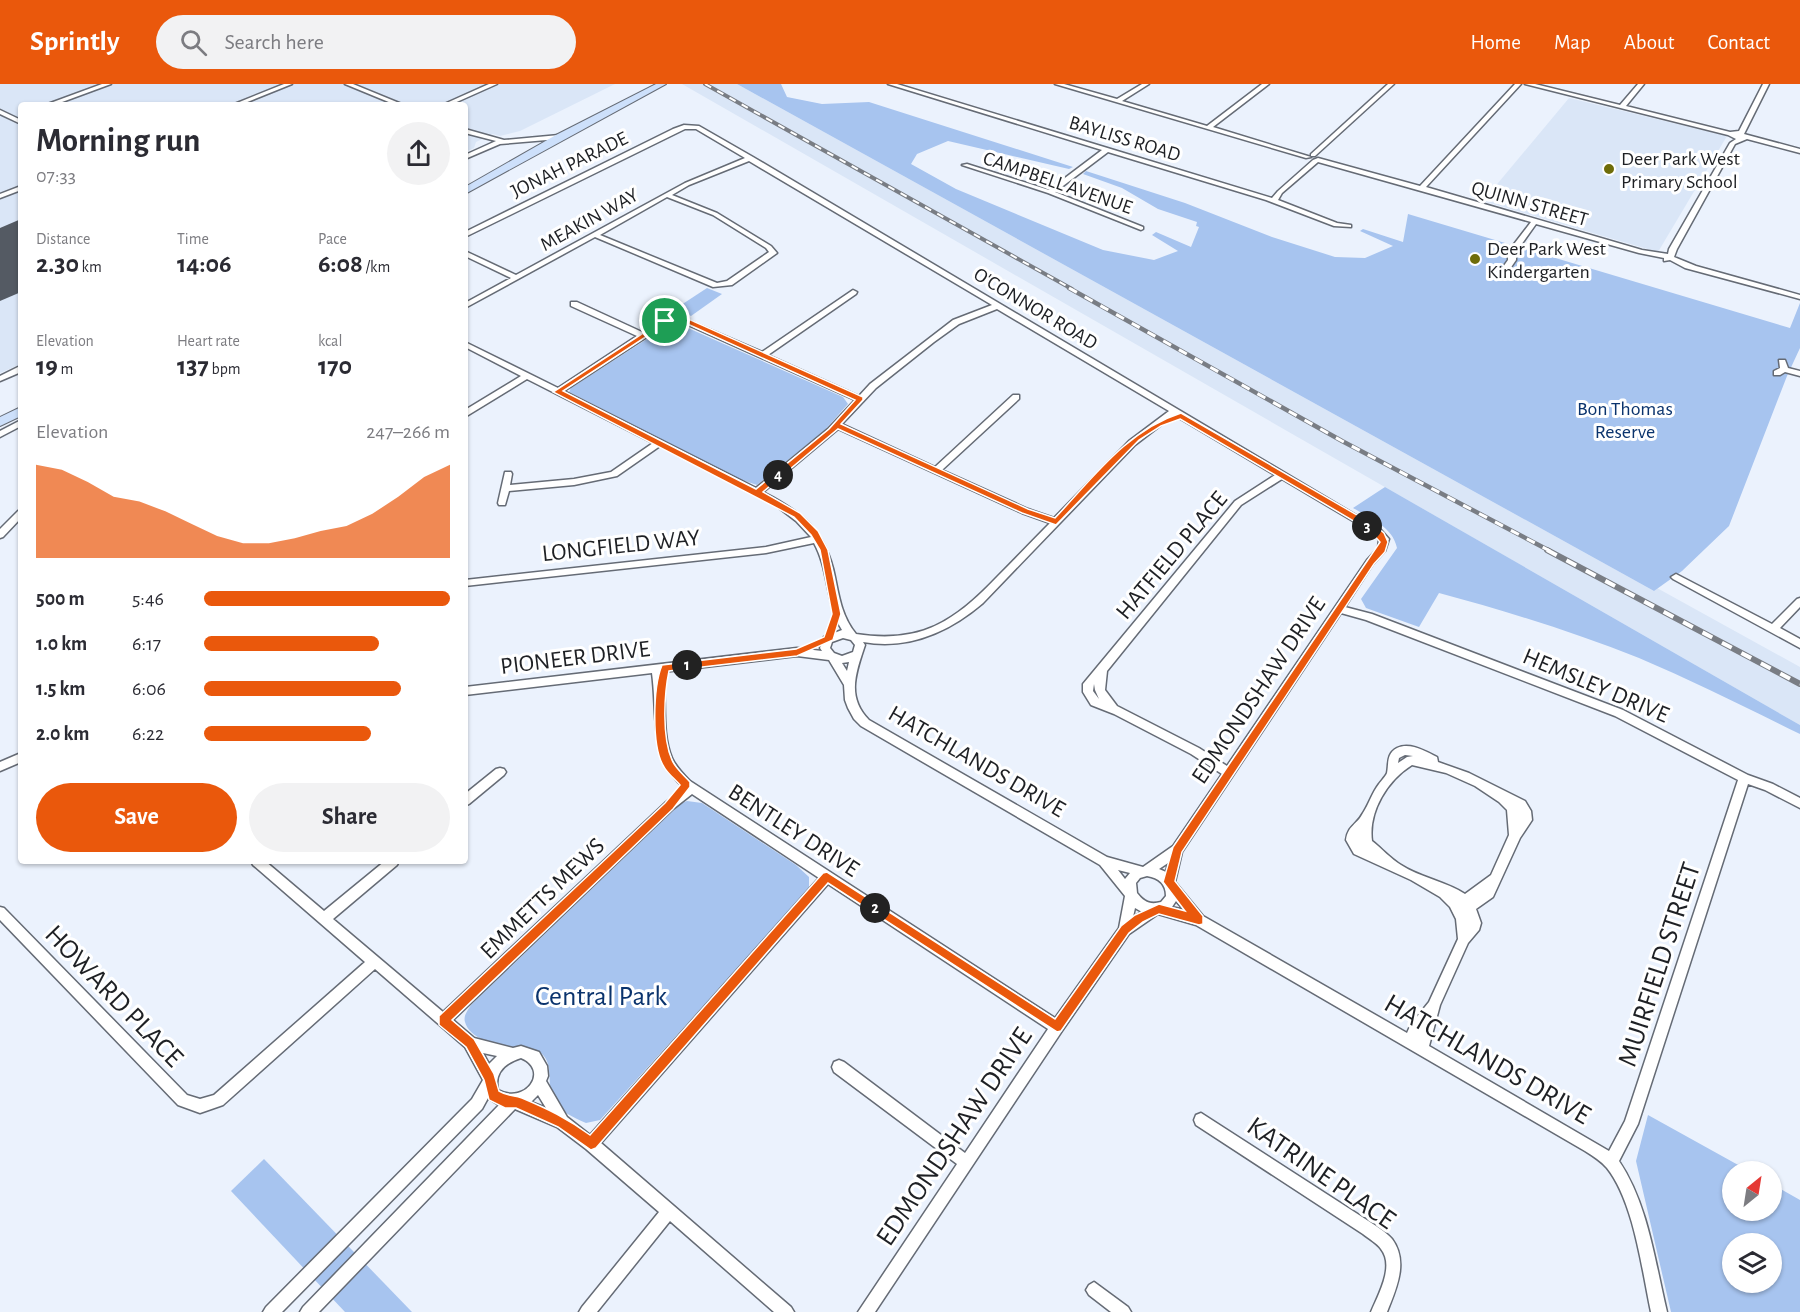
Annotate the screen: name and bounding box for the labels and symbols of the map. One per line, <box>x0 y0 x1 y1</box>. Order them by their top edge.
street label: BAYLISS ROAD <box>1067 112 1183 165</box>
street label: JONAH PARADE <box>508 128 631 202</box>
street label: CAMPBELL AVENUE <box>981 148 1135 218</box>
place label: Deer Park West Primary School <box>1621 149 1741 192</box>
marker: Deer Park West Primary School <box>1602 162 1616 176</box>
street label: QUINN STREET <box>1469 178 1591 230</box>
street label: MEAKIN WAY <box>537 185 642 255</box>
place label: Deer Park West Kindergarten <box>1487 239 1607 282</box>
marker: Deer Park West Kindergarten <box>1468 252 1482 266</box>
street label: O'CONNOR ROAD <box>970 264 1101 354</box>
pin <box>639 295 690 346</box>
park label: Bon Thomas Reserve <box>1577 399 1673 442</box>
pin: 4 <box>763 460 793 490</box>
street label: HATFIELD PLACE <box>1112 487 1232 624</box>
pin: 3 <box>1352 511 1382 541</box>
street label: LONGFIELD WAY <box>541 526 702 566</box>
street label: EDMONDSHAW DRIVE <box>1187 592 1330 788</box>
street label: PIONEER DRIVE <box>499 637 652 679</box>
street label: HEMSLEY DRIVE <box>1519 644 1673 728</box>
pin: 1 <box>672 650 702 680</box>
street label: HATCHLANDS DRIVE <box>884 702 1069 822</box>
street label: BENTLEY DRIVE <box>724 780 863 882</box>
street label: EMMETTS MEWS <box>476 834 609 964</box>
street label: MUIRFIELD STREET <box>1614 859 1706 1070</box>
pin: 2 <box>860 893 890 923</box>
street label: HOWARD PLACE <box>39 920 188 1073</box>
park label: Central Park <box>535 983 667 1011</box>
street label: HATCHLANDS DRIVE <box>1379 989 1595 1130</box>
street label: EDMONDSHAW DRIVE <box>871 1023 1038 1251</box>
street label: KATRINE PLACE <box>1242 1112 1400 1235</box>
north arrow <box>1722 1161 1782 1221</box>

